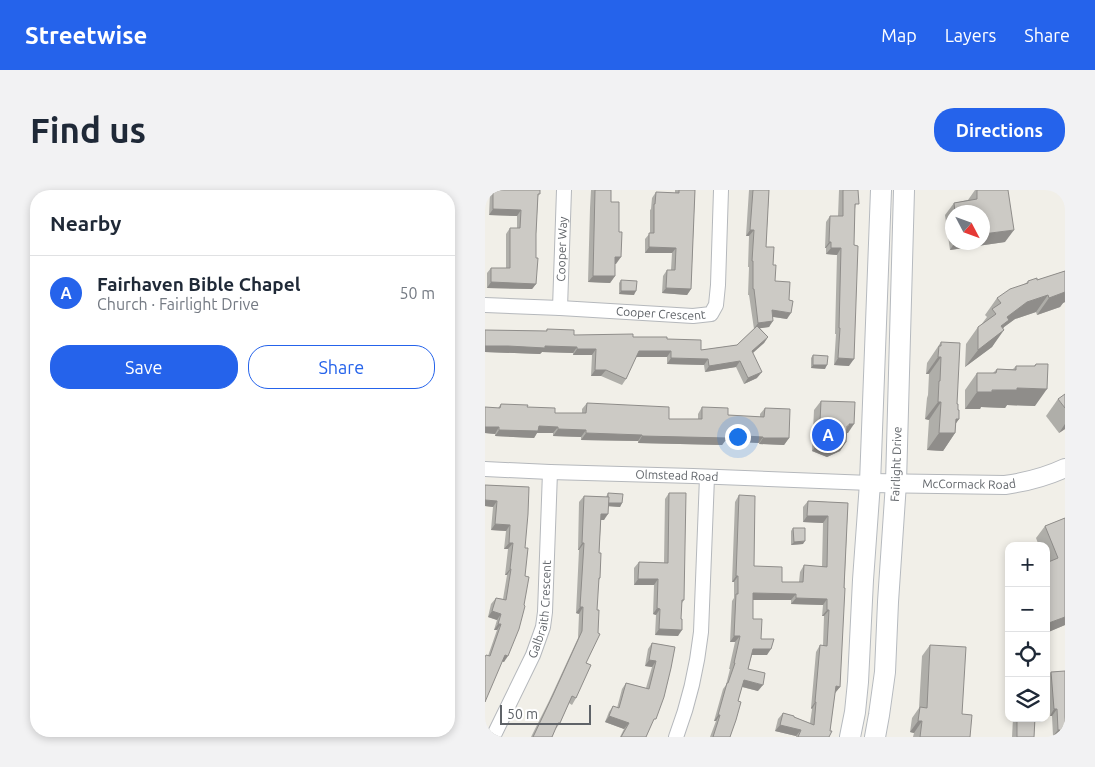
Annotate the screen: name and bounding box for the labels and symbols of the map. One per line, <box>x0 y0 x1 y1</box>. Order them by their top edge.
north arrow <box>945 205 990 250</box>
street label: Cooper Way <box>554 216 569 282</box>
street label: Cooper Crescent <box>616 304 707 322</box>
pin: A <box>812 416 844 454</box>
your location <box>725 424 751 450</box>
street label: Fairlight Drive <box>888 426 904 502</box>
street label: Olmstead Road <box>635 467 719 483</box>
street label: McCormack Road <box>922 476 1017 491</box>
street label: Galbraith Crescent <box>525 560 553 660</box>
scale bar <box>500 702 591 725</box>

